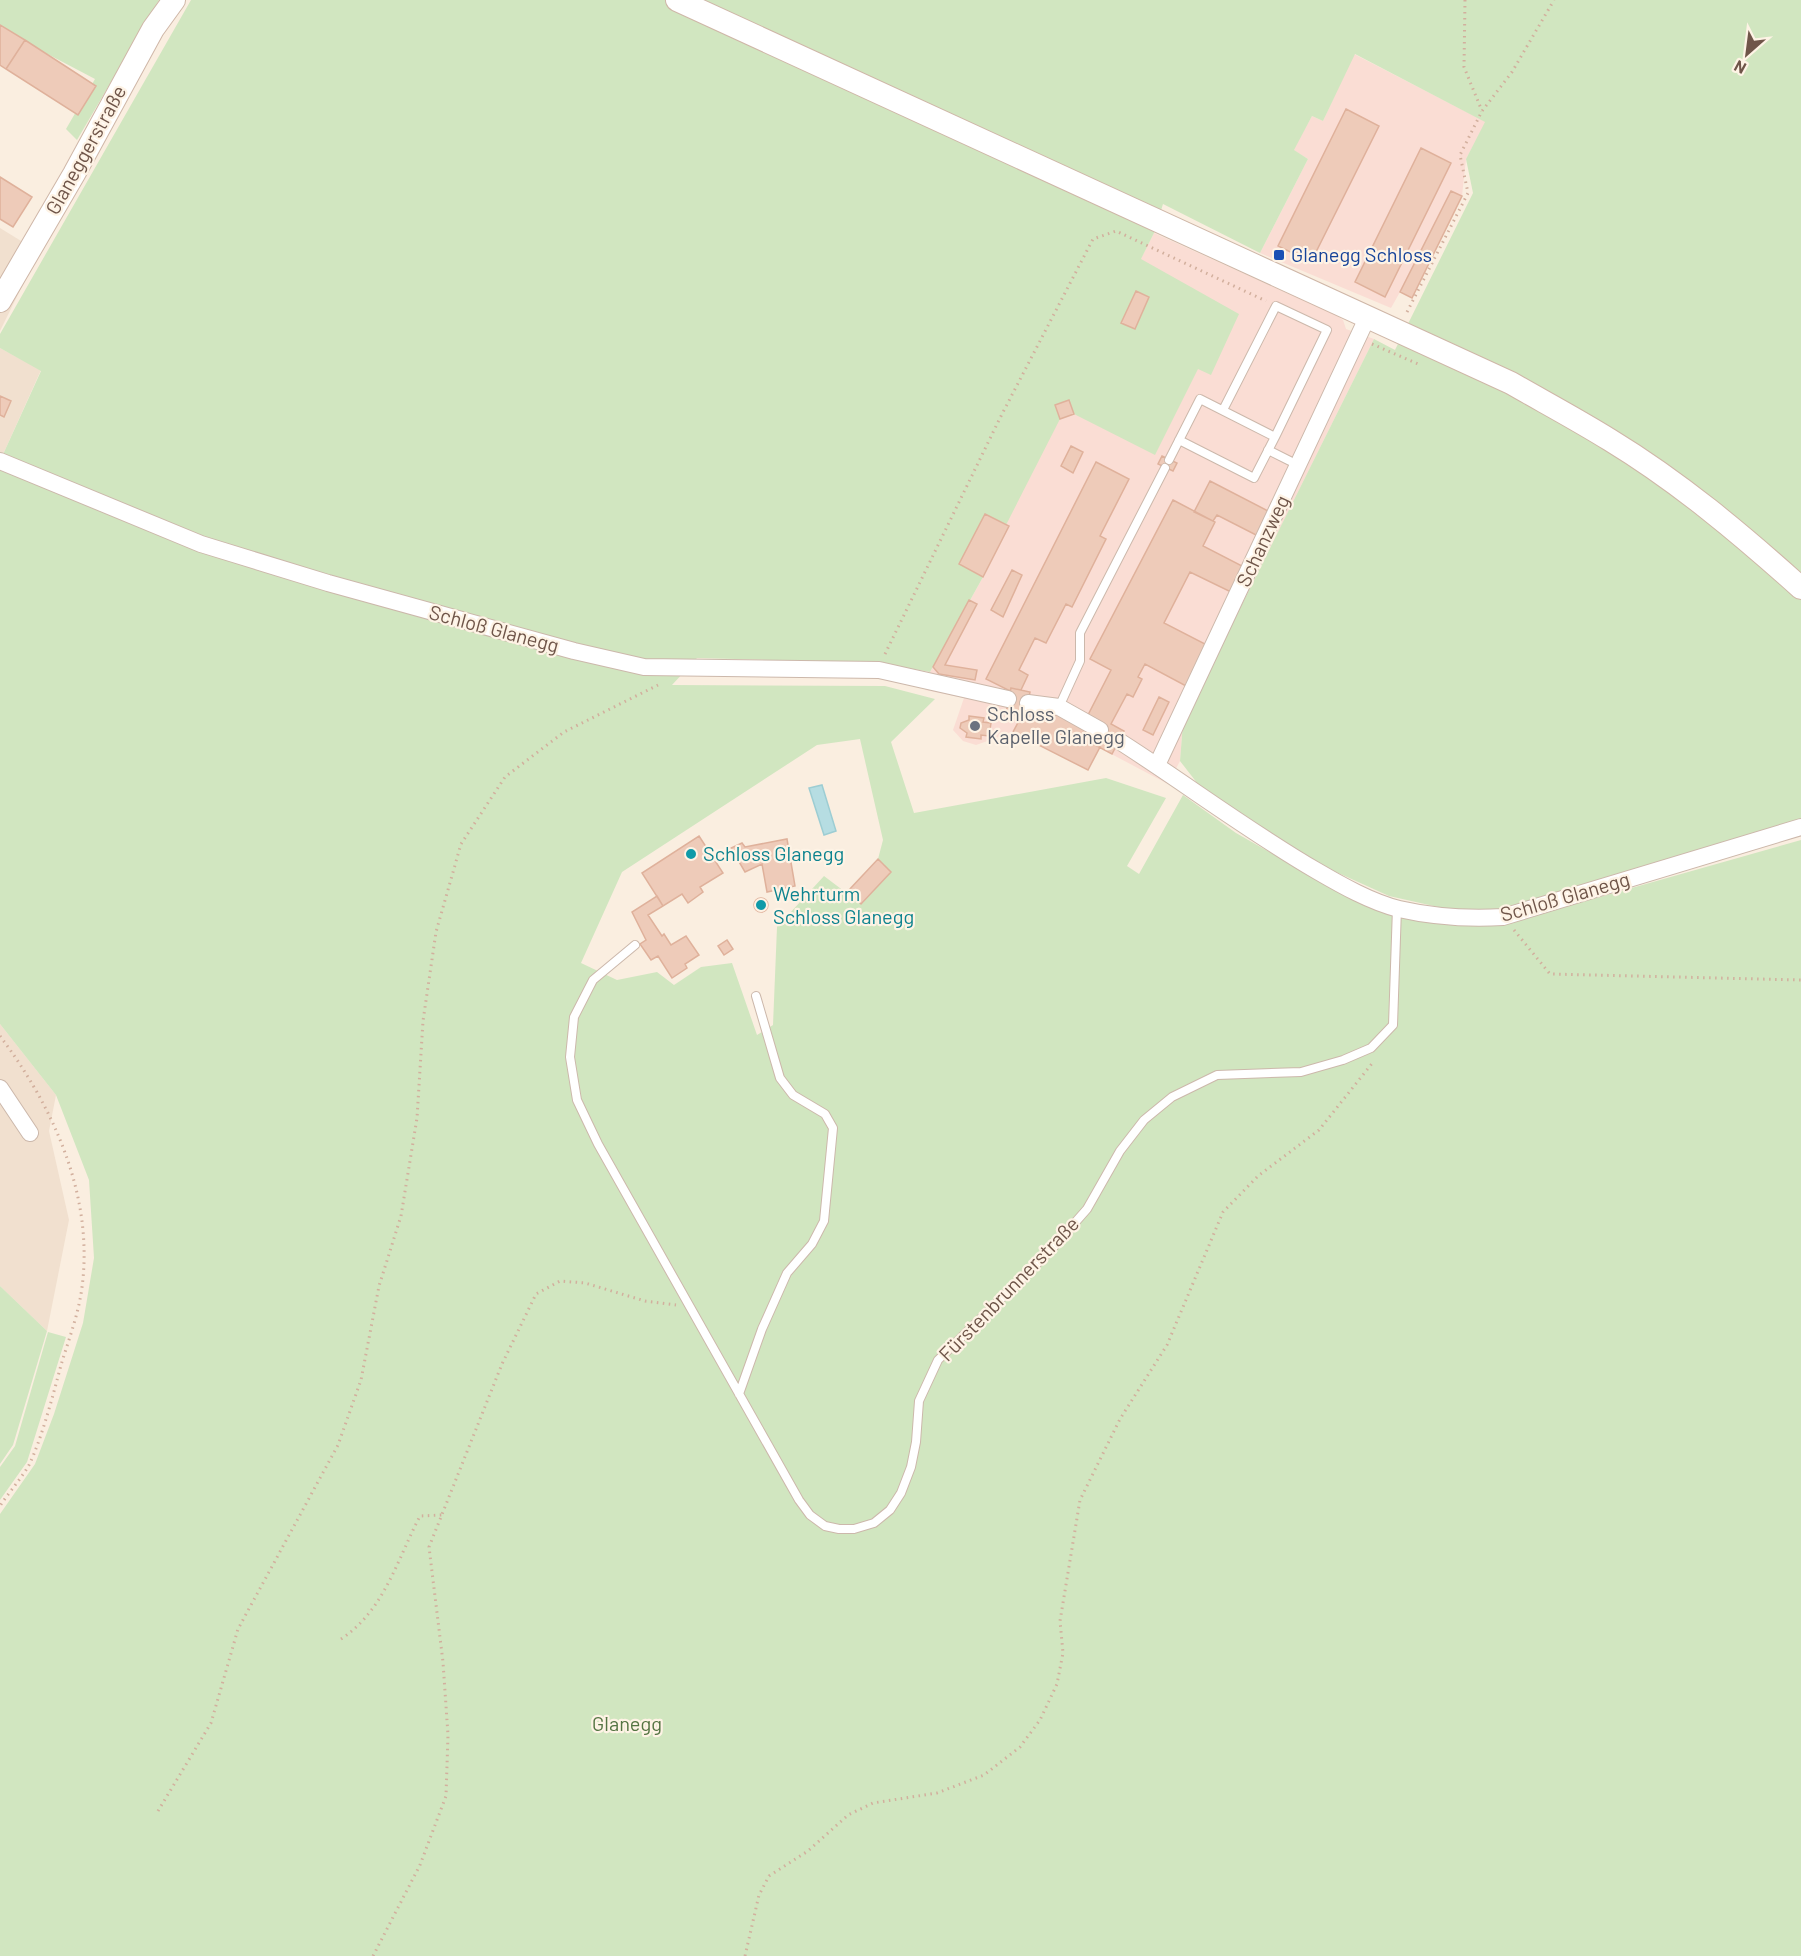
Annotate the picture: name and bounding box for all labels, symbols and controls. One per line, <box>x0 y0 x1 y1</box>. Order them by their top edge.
north arrow <box>1717 24 1777 84</box>
text: N <box>1731 57 1749 79</box>
street label: Glaneggerstraße <box>40 81 130 218</box>
place label: Glanegg Schloss <box>1291 242 1432 266</box>
marker: Glanegg Schloss <box>1272 248 1286 262</box>
street label: Schanzweg <box>1230 491 1294 590</box>
street label: Schloß Glanegg <box>427 599 562 657</box>
place label: Schloss Kapelle Glanegg <box>987 701 1125 748</box>
marker: Schloss Kapelle Glanegg <box>968 719 982 733</box>
place label: Schloss Glanegg <box>703 841 844 865</box>
marker: Schloss Glanegg <box>684 847 698 861</box>
street label: Schloß Glanegg <box>1497 866 1632 926</box>
place label: Wehrturm Schloss Glanegg <box>773 881 914 928</box>
marker: Wehrturm Schloss Glanegg <box>754 898 768 912</box>
street label: Fürstenbrunnerstraße <box>933 1211 1083 1365</box>
park label: Glanegg <box>592 1711 662 1735</box>

